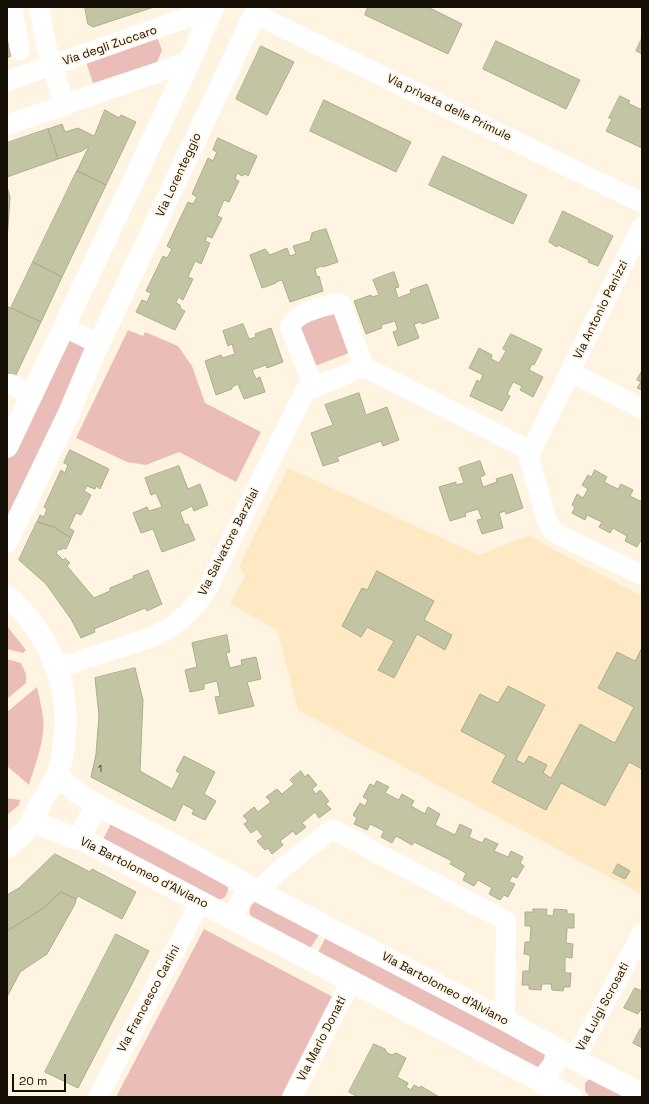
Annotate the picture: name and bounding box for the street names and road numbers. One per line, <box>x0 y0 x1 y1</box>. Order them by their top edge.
street label: Via degli Zuccaro <box>61 23 159 69</box>
street label: Via privata delle Primule <box>384 71 514 145</box>
street label: Via Lorenteggio <box>153 131 205 219</box>
street label: Via Antonio Panizzi <box>571 258 631 362</box>
street label: Via Salvatore Barzilai <box>196 486 262 598</box>
street label: Via Bartolomeo d'Alviano <box>77 834 211 912</box>
street label: Via Francesco Carlini <box>115 943 183 1055</box>
street label: Via Bartolomeo d'Alviano <box>379 949 511 1029</box>
street label: Via Luigi Scrosati <box>574 960 632 1054</box>
street label: Via Mario Donati <box>294 994 350 1084</box>

